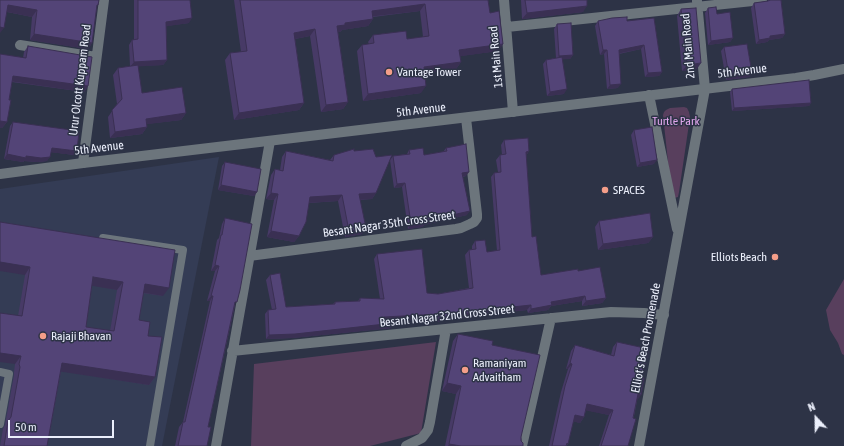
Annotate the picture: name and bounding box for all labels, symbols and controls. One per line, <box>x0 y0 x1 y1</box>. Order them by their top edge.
street label: 2nd Main Road <box>678 13 698 79</box>
street label: Urur Olcott Kuppam Road <box>66 24 94 136</box>
street label: 1st Main Road <box>486 26 506 88</box>
street label: 5th Avenue <box>716 61 768 81</box>
place label: Vantage Tower <box>397 65 461 79</box>
marker: Vantage Tower <box>384 67 394 77</box>
street label: 5th Avenue <box>395 100 447 120</box>
park label: Turtle Park <box>652 114 700 128</box>
street label: 5th Avenue <box>73 138 125 158</box>
place label: SPACES <box>613 183 645 197</box>
marker: SPACES <box>600 185 610 195</box>
street label: Besant Nagar 35th Cross Street <box>322 208 456 240</box>
place label: Elliots Beach <box>711 250 767 264</box>
marker: Elliots Beach <box>770 252 780 262</box>
street label: Elliot's Beach Promenade <box>628 282 664 394</box>
street label: Besant Nagar 32nd Cross Street <box>379 302 515 330</box>
place label: Rajaji Bhavan <box>51 329 111 343</box>
marker: Rajaji Bhavan <box>38 331 48 341</box>
place label: Ramaniyam Advaitham <box>473 356 526 384</box>
marker: Ramaniyam Advaitham <box>460 365 470 375</box>
north arrow <box>796 398 836 438</box>
text: N <box>806 400 817 414</box>
scale bar <box>10 412 116 438</box>
text: 50 m <box>15 420 37 434</box>

